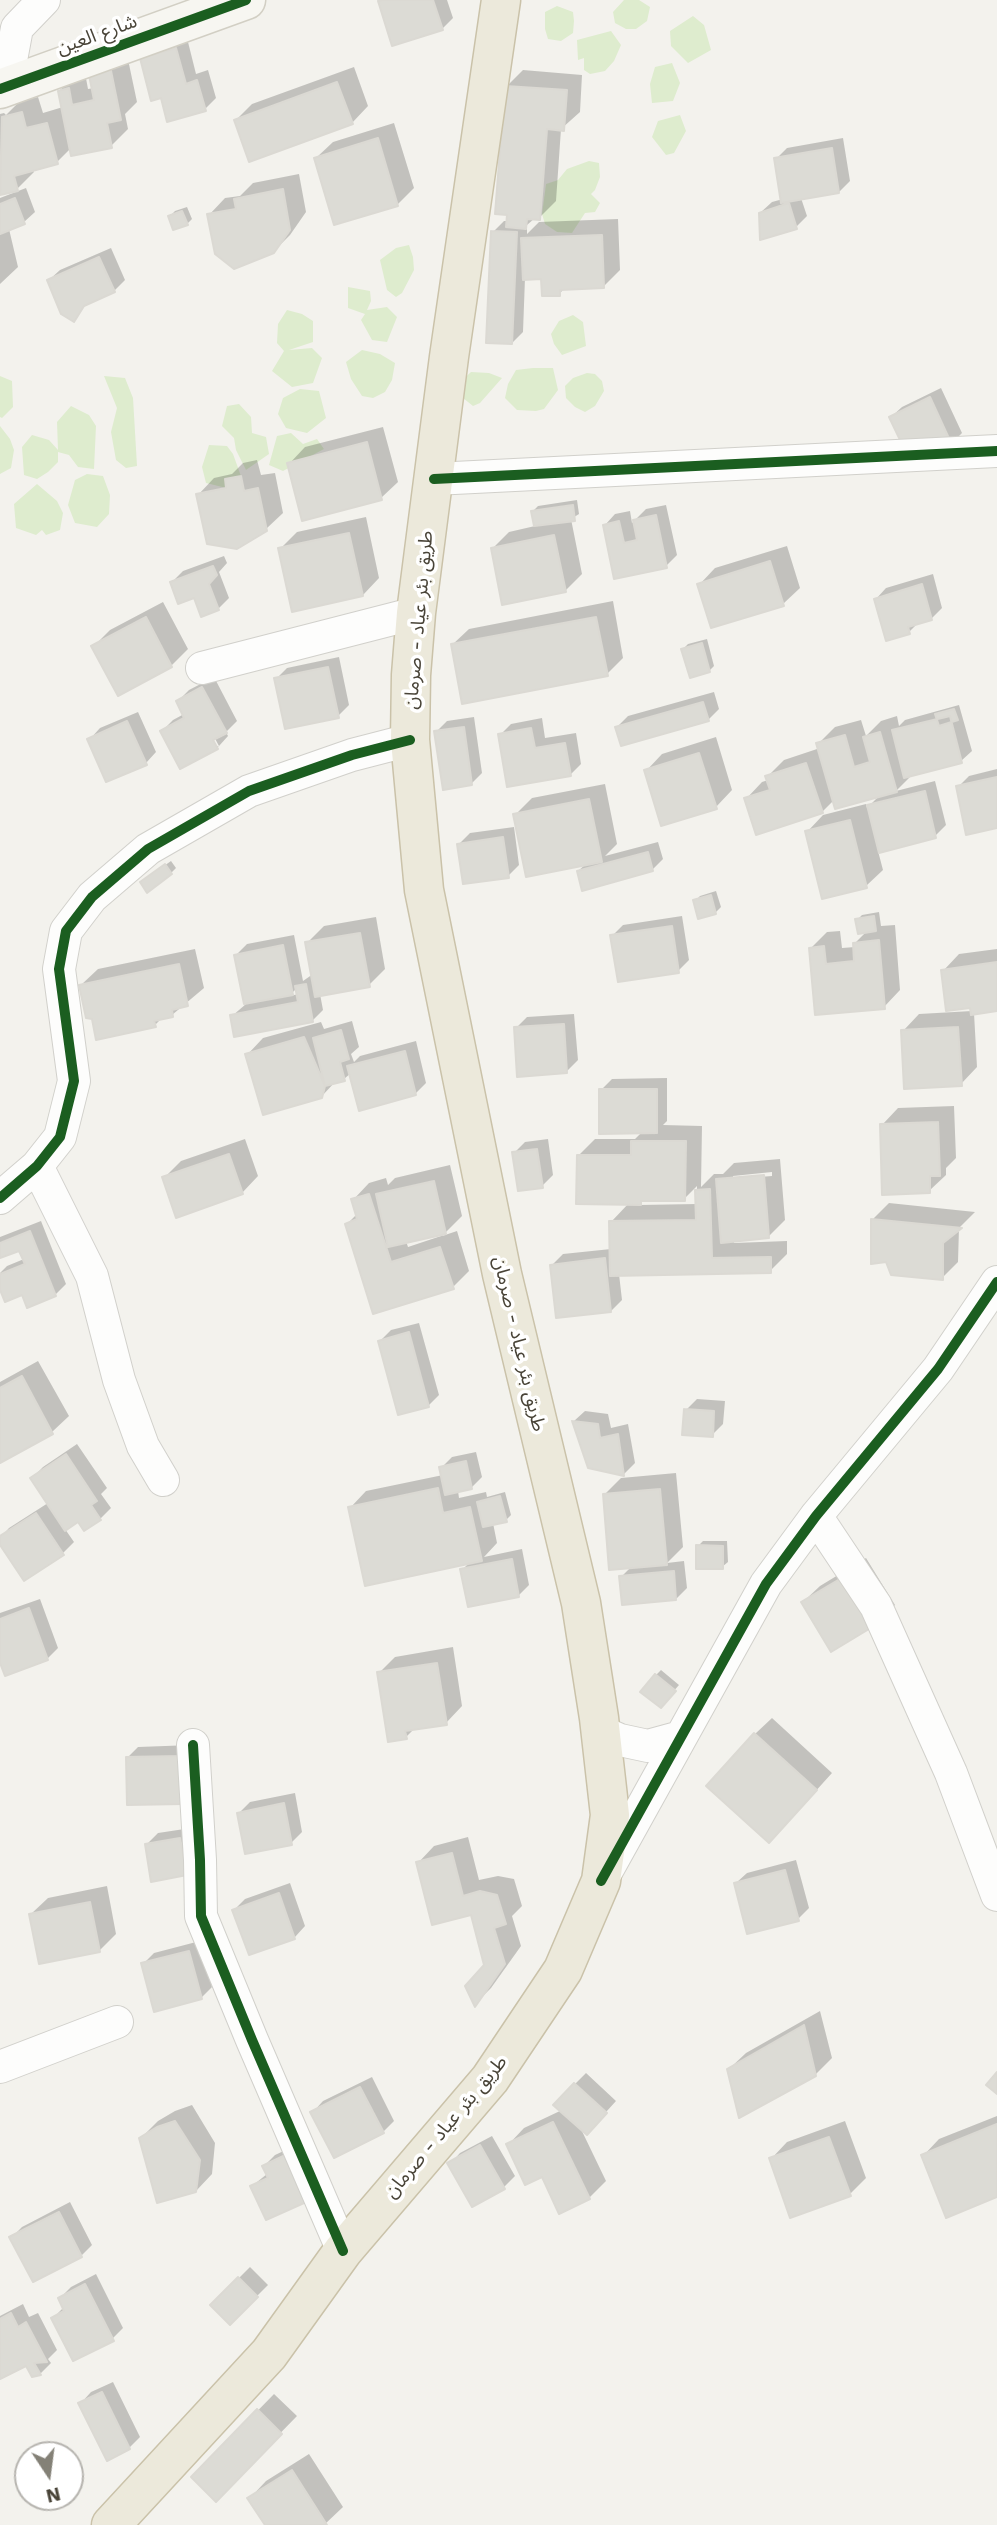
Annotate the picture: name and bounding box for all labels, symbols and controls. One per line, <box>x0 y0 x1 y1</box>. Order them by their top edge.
street label: شارع العين <box>54 10 140 60</box>
street label: طريق بئر عياد - صرمان <box>400 530 438 710</box>
street label: طريق بئر عياد - صرمان <box>488 1254 550 1434</box>
street label: طريق بئر عياد - صرمان <box>380 2051 512 2203</box>
north arrow <box>14 2441 84 2511</box>
text: N <box>44 2482 63 2508</box>

